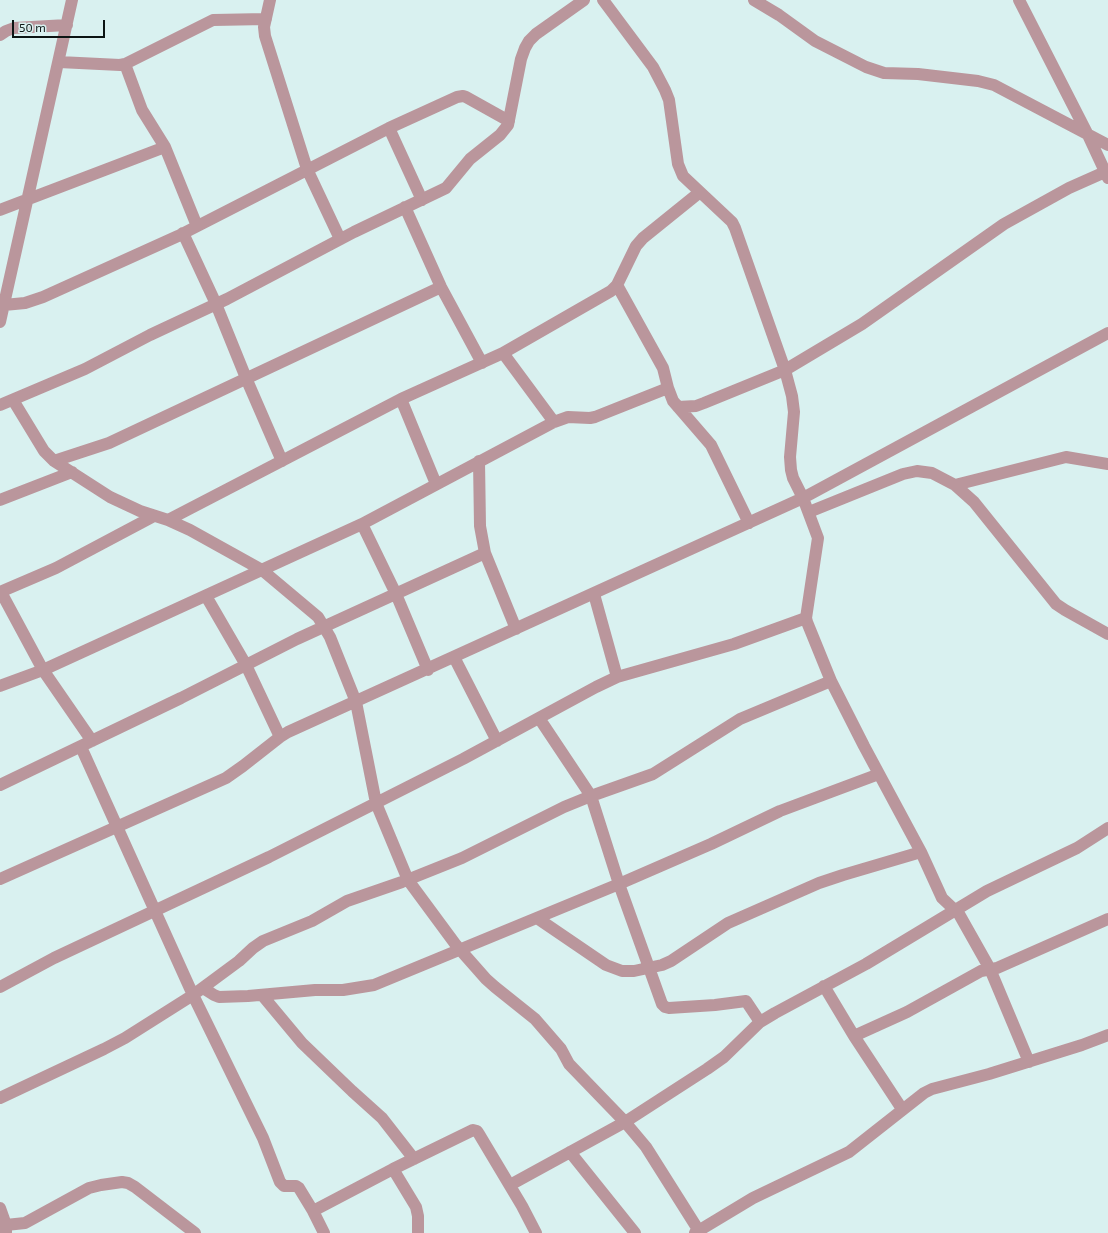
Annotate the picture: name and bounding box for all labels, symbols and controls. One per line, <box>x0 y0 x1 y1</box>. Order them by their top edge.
scale bar <box>14 12 107 38</box>
text: 50 m <box>19 20 46 34</box>

